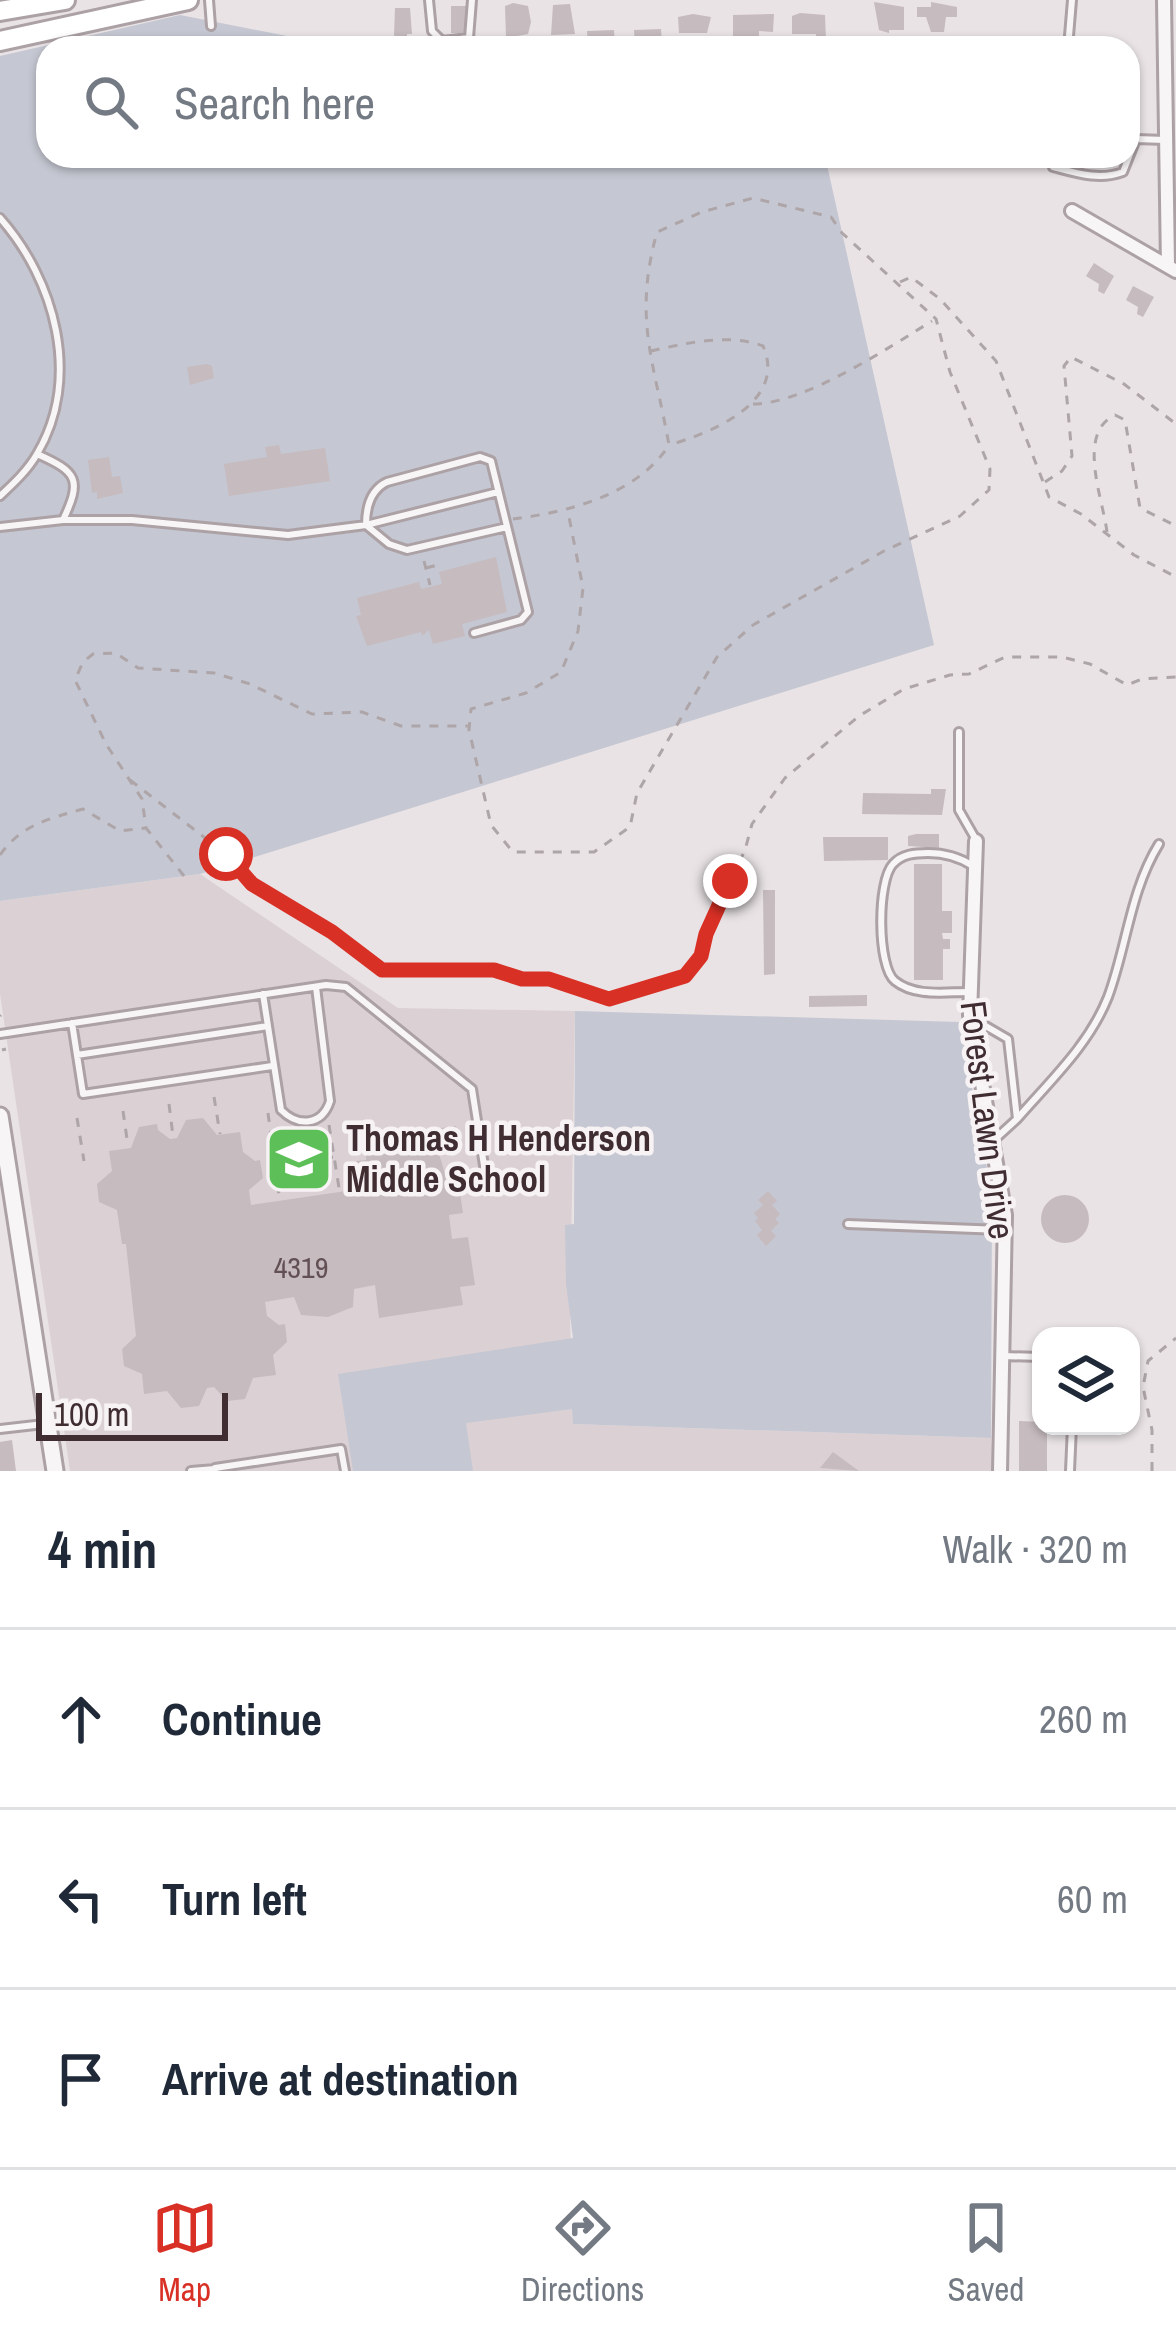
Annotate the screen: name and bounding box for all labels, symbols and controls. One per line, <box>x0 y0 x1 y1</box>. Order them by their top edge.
search box <box>36 36 1140 168</box>
icon: search <box>78 69 144 135</box>
text: Search here <box>174 72 375 133</box>
route start <box>199 827 253 881</box>
route end <box>703 854 757 908</box>
street label: Forest Lawn Drive <box>950 998 1026 1242</box>
place label: Thomas H Henderson Middle School <box>346 1114 651 1203</box>
school or university icon: Thomas H Henderson Middle School <box>264 1124 334 1194</box>
house number: 4319 <box>274 1247 328 1287</box>
map controls <box>1032 1327 1140 1435</box>
button: layers <box>1032 1327 1140 1435</box>
scale bar <box>36 1387 228 1440</box>
text: 100 m <box>54 1392 129 1436</box>
text: 4 min <box>48 1515 157 1584</box>
text: Walk · 320 m <box>943 1523 1128 1575</box>
icon: ahead <box>48 1686 114 1752</box>
text: Continue <box>162 1688 322 1749</box>
text: 260 m <box>1039 1693 1128 1745</box>
icon: left <box>48 1866 114 1932</box>
text: Turn left <box>162 1868 307 1929</box>
text: 60 m <box>1057 1873 1128 1925</box>
icon: arrive <box>48 2046 114 2112</box>
text: Arrive at destination <box>162 2048 519 2109</box>
tab: Map <box>152 2195 218 2311</box>
tab: Directions <box>521 2195 644 2311</box>
tab: Saved <box>948 2195 1024 2311</box>

